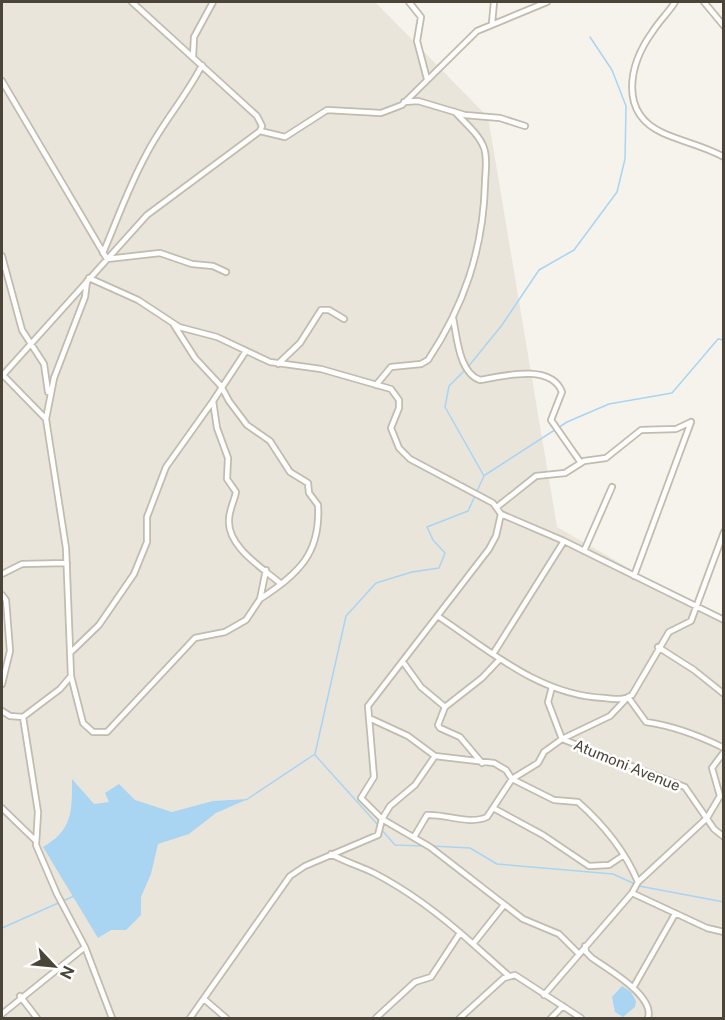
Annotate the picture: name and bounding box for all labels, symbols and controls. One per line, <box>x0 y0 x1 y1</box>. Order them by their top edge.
street label: Atumoni Avenue <box>571 736 683 794</box>
north arrow <box>24 936 84 996</box>
text: N <box>56 963 78 982</box>

